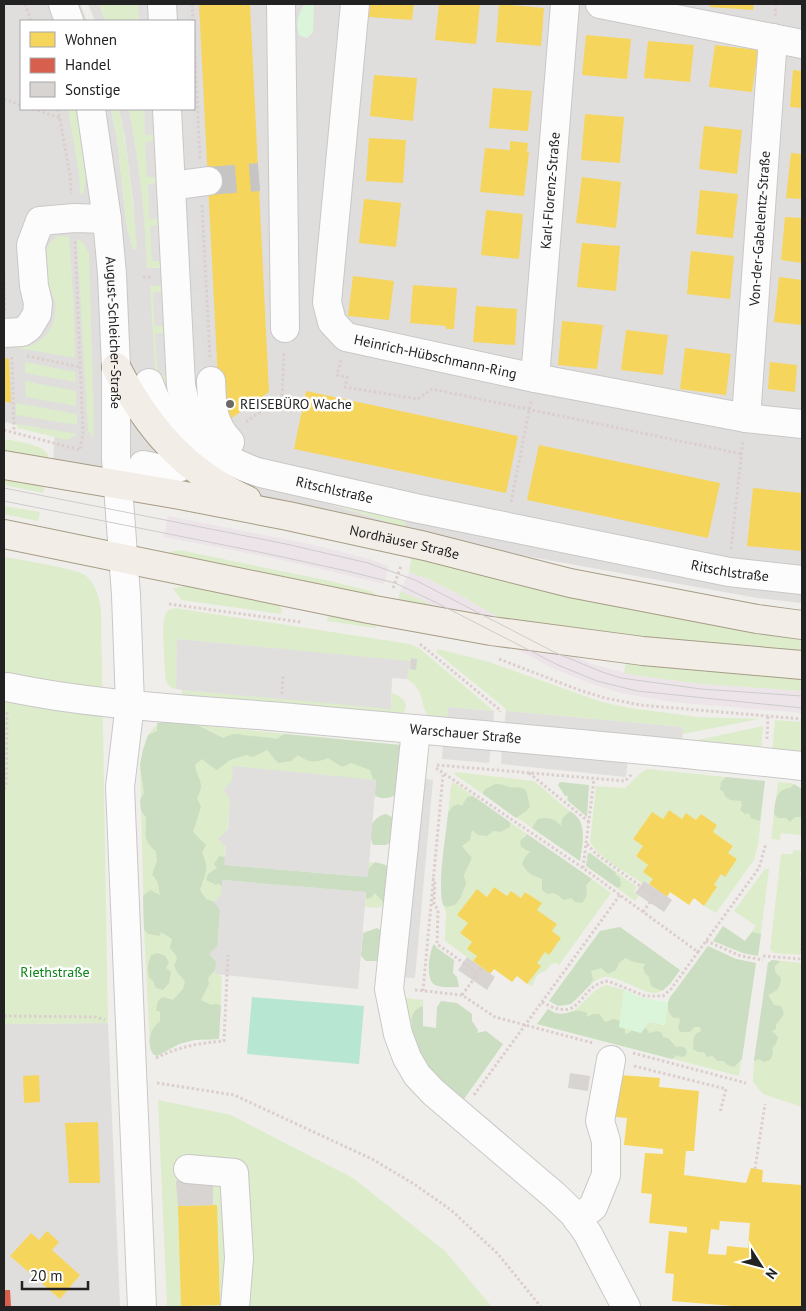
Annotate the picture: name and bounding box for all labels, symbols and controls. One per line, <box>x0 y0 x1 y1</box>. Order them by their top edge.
legend <box>20 20 195 110</box>
text: Wohnen <box>65 30 117 49</box>
text: Handel <box>65 55 111 74</box>
text: Sonstige <box>65 80 120 99</box>
street label: Karl-Florenz-Straße <box>536 131 564 250</box>
street label: Von-der-Gabelentz-Straße <box>745 150 774 308</box>
street label: August-Schleicher-Straße <box>101 255 125 409</box>
street label: Heinrich-Hübschmann-Ring <box>352 330 519 383</box>
place label: REISEBÜRO Wache <box>240 395 352 413</box>
marker: REISEBÜRO Wache <box>224 398 236 410</box>
street label: Ritschlstraße <box>294 472 375 507</box>
street label: Nordhäuser Straße <box>348 521 461 563</box>
street label: Ritschlstraße <box>690 555 770 585</box>
street label: Warschauer Straße <box>409 720 522 747</box>
park label: Riethstraße <box>20 963 90 981</box>
north arrow <box>736 1241 786 1291</box>
scale bar <box>22 1258 89 1290</box>
text: N <box>762 1265 782 1283</box>
text: 20 m <box>30 1266 63 1285</box>

